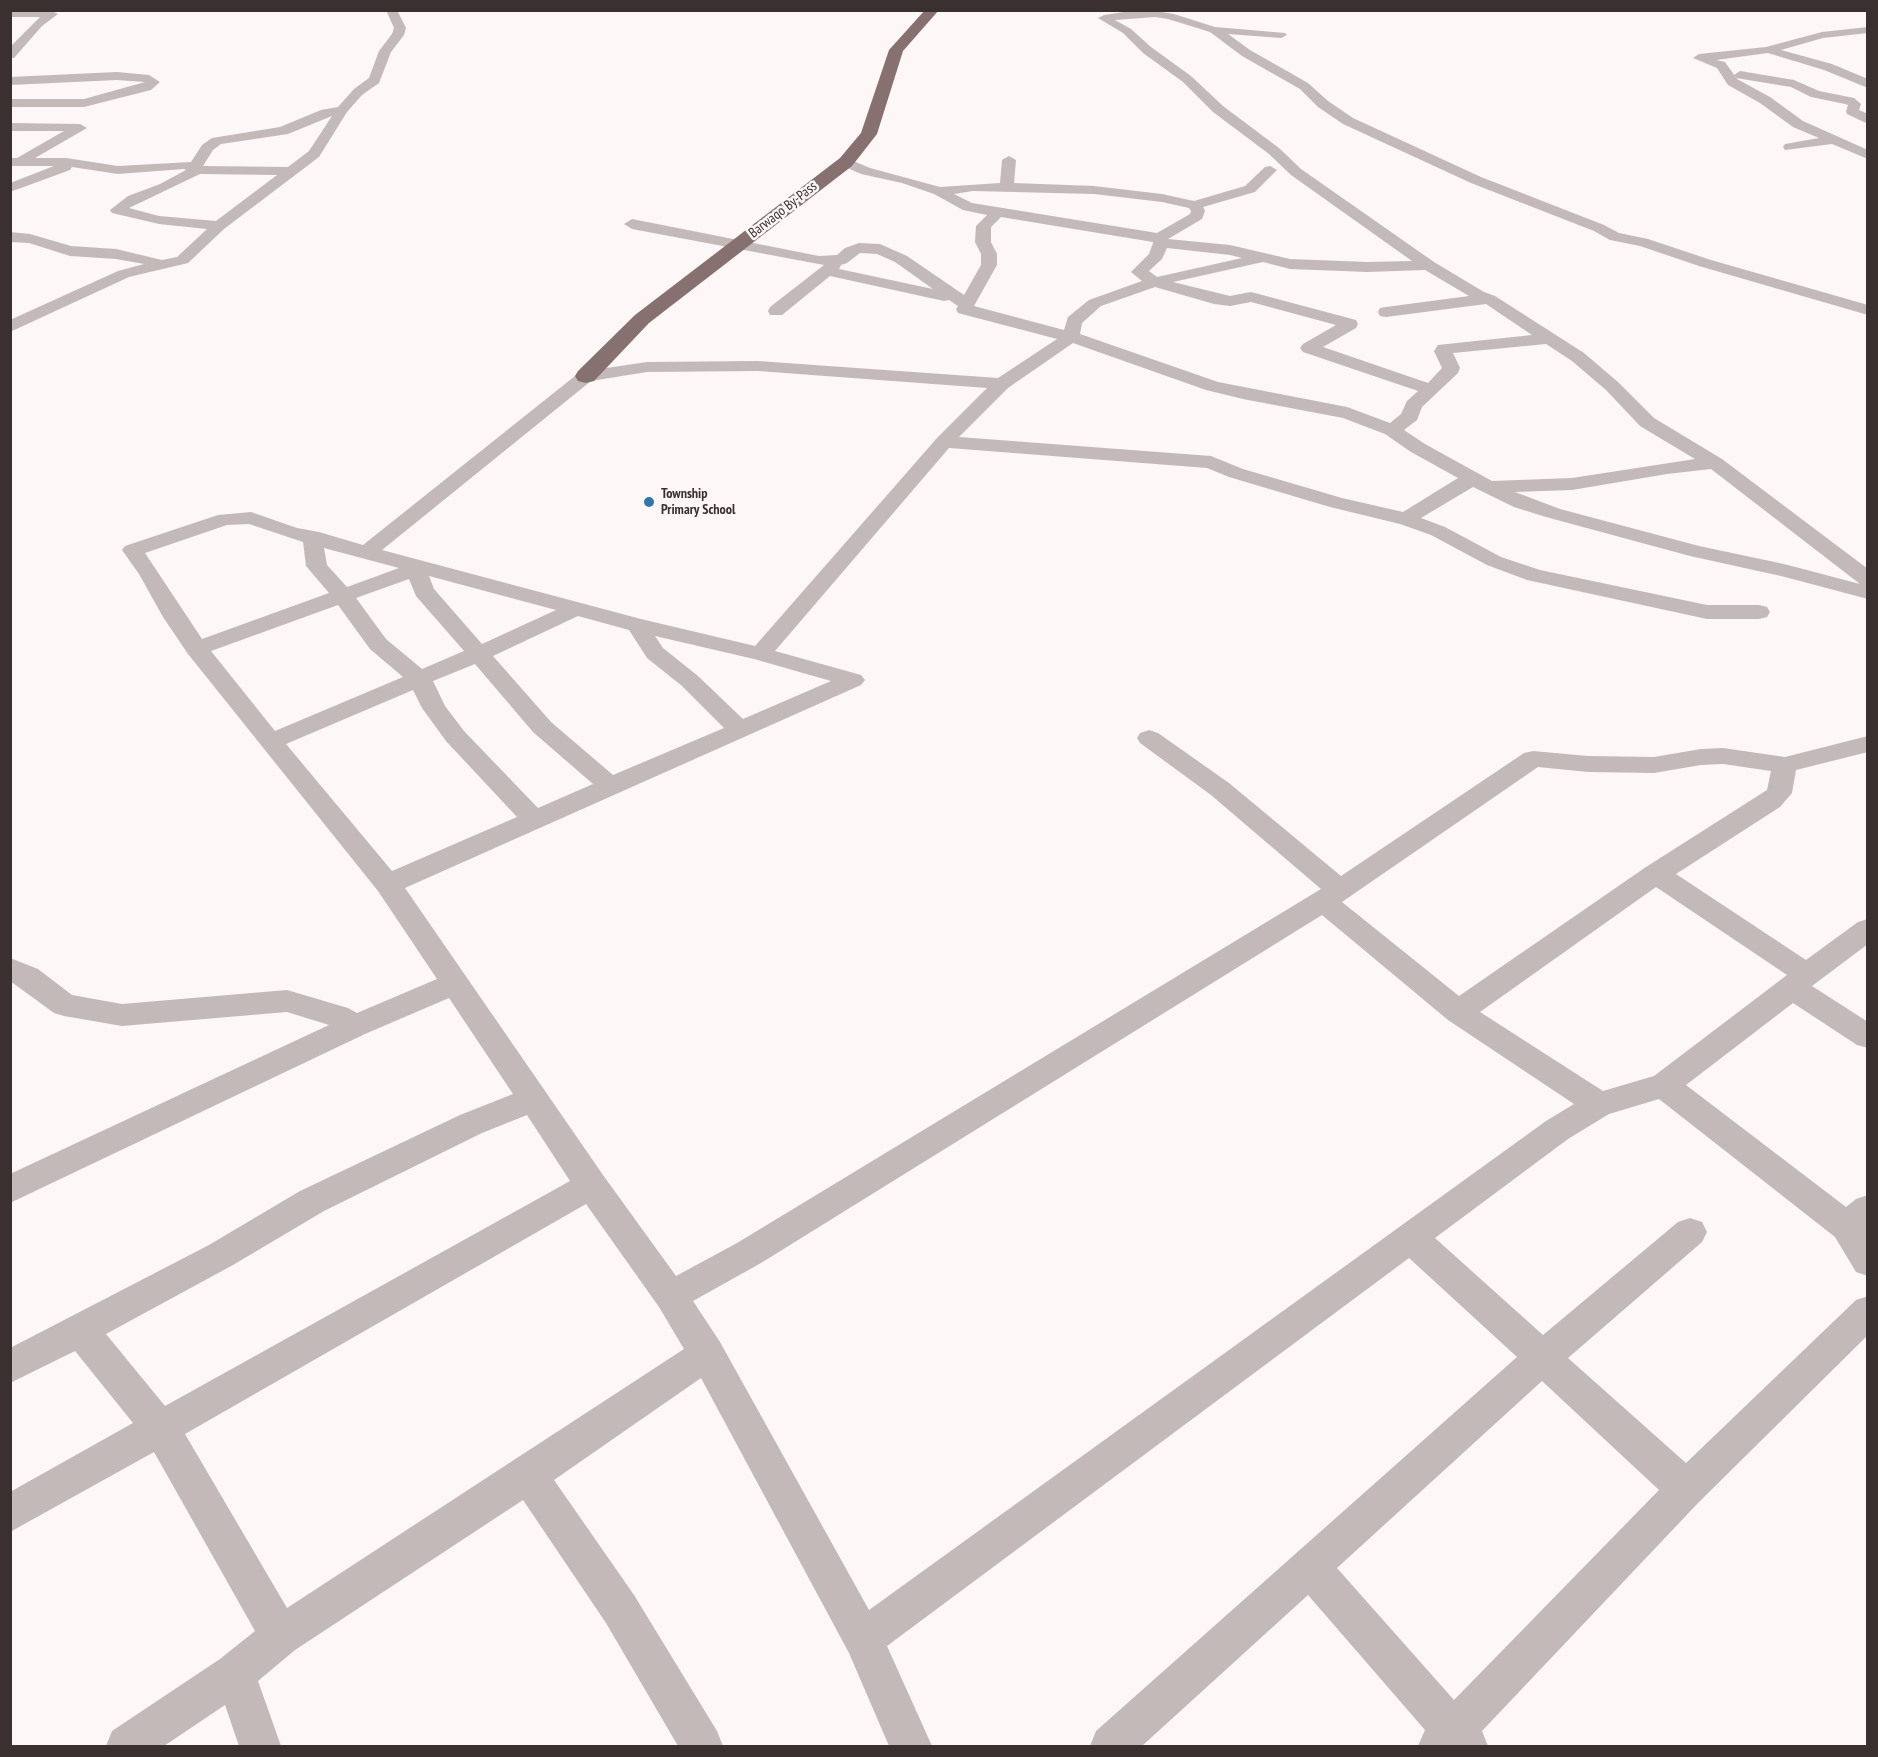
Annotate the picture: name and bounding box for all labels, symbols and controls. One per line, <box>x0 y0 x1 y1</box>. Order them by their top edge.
street label: Barwaqo By-Pass <box>746 178 820 242</box>
place label: Township Primary School <box>661 486 735 518</box>
marker: Township Primary School <box>642 495 656 509</box>

